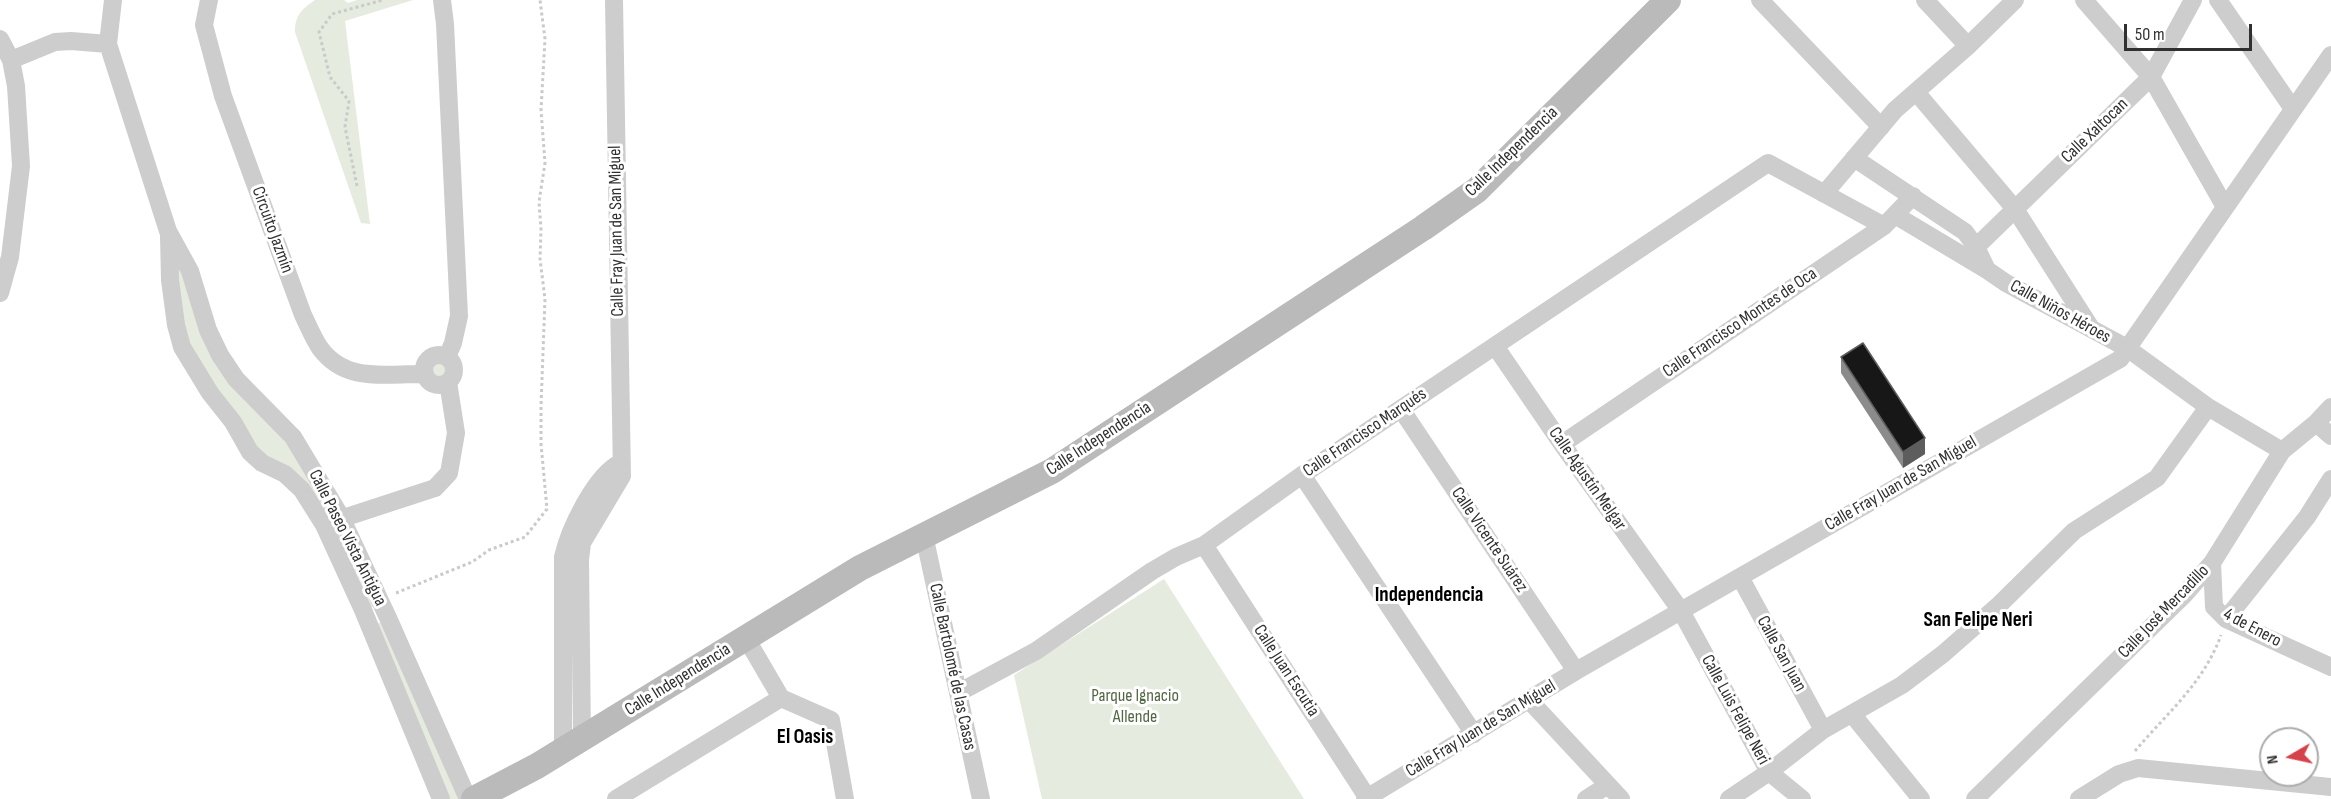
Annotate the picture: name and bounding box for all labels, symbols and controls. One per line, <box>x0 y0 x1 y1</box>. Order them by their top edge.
scale bar <box>2127 12 2254 50</box>
text: 50 m <box>2135 24 2165 45</box>
street label: Calle Xaltocan <box>2057 94 2133 168</box>
street label: Calle Independencia <box>1461 102 1563 202</box>
street label: Calle Fray Juan de San Miguel <box>605 145 629 317</box>
street label: Circuito Jazmín <box>246 184 298 276</box>
street label: Calle Francisco Montes de Oca <box>1659 263 1821 383</box>
street label: Calle Niños Héroes <box>2006 276 2114 348</box>
street label: Calle Francisco Marqués <box>1299 384 1431 482</box>
street label: Calle Independencia <box>1043 397 1155 481</box>
street label: Calle Agustín Melgar <box>1543 423 1631 535</box>
street label: Calle Fray Juan de San Miguel <box>1821 432 1981 536</box>
street label: Calle Paseo Vista Antigua <box>303 466 391 610</box>
street label: Calle Vicente Suárez <box>1446 483 1532 597</box>
street label: Calle José Mercadillo <box>2114 561 2214 663</box>
street label: Calle Bartolomé de las Casas <box>924 582 980 752</box>
district label: Independencia <box>1375 583 1483 609</box>
street label: 4 de Enero <box>2219 604 2285 652</box>
district label: San Felipe Neri <box>1923 608 2033 634</box>
street label: Calle San Juan <box>1751 612 1811 696</box>
street label: Calle Juan Escutia <box>1248 621 1324 721</box>
street label: Calle Independencia <box>621 639 735 721</box>
street label: Calle Luis Felipe Neri <box>1696 651 1774 769</box>
street label: Calle Fray Juan de San Miguel <box>1402 676 1560 782</box>
park label: Parque Ignacio Allende <box>1091 685 1179 728</box>
district label: El Oasis <box>777 725 833 751</box>
north arrow <box>2259 727 2319 787</box>
text: N <box>2263 754 2283 765</box>

